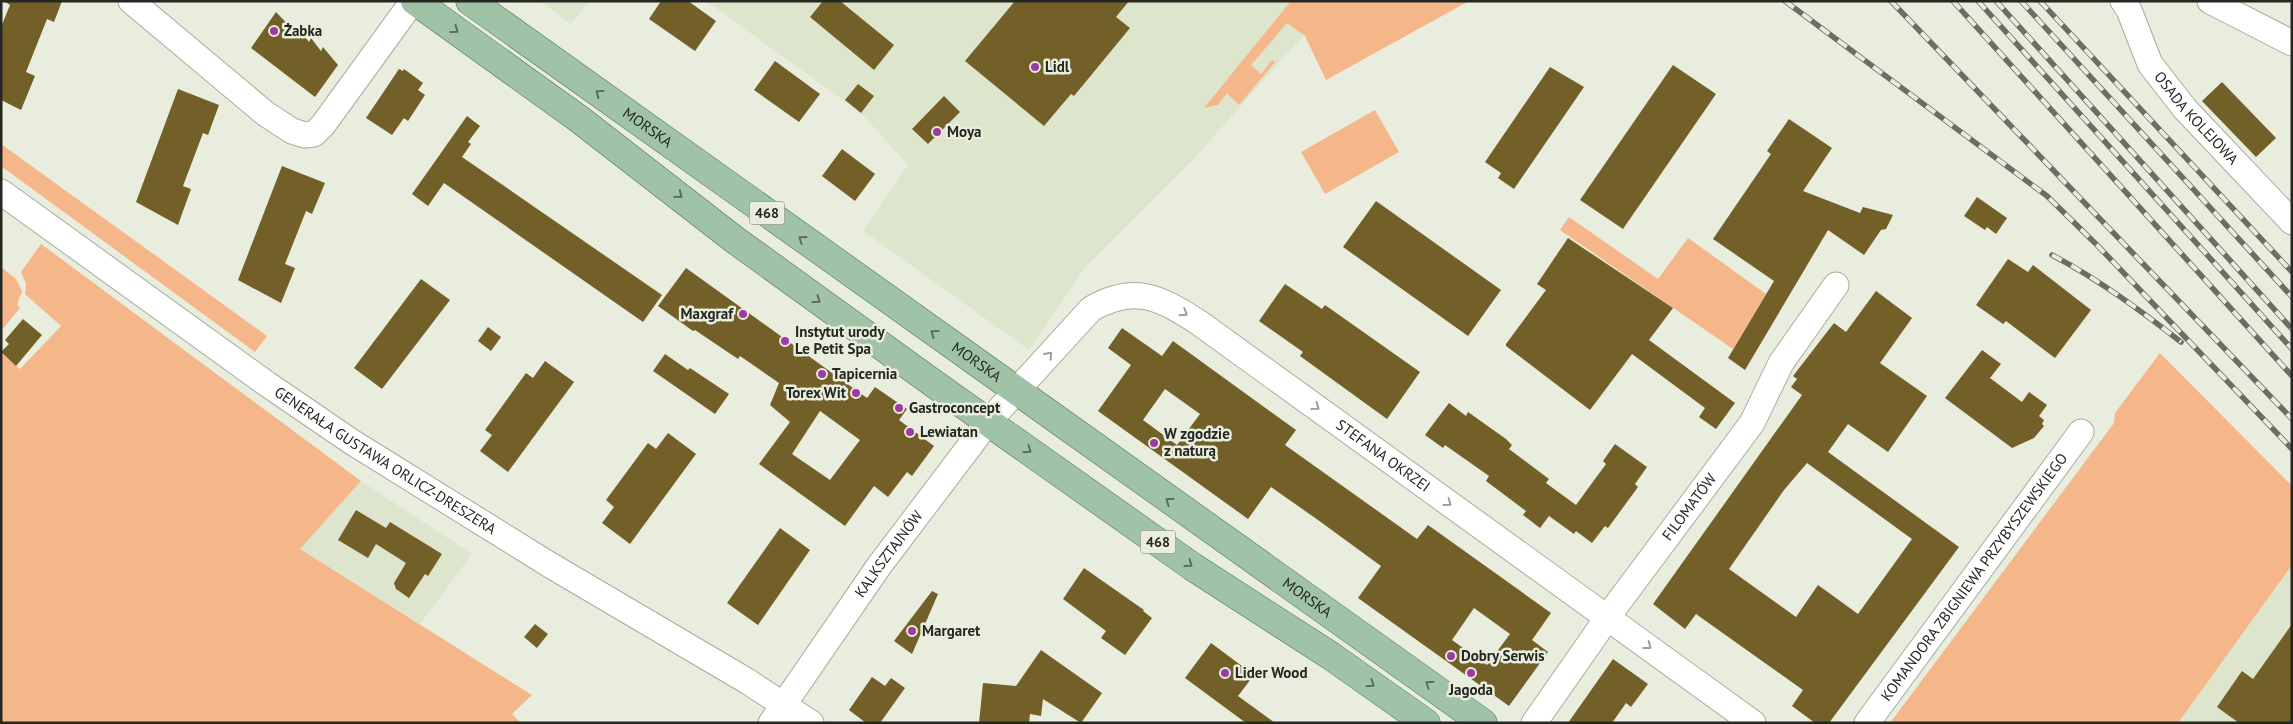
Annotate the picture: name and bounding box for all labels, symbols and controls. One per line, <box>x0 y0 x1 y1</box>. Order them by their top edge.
place label: Żabka <box>284 21 322 40</box>
one-way arrow <box>449 24 459 33</box>
marker: Żabka <box>268 25 280 37</box>
place label: Lidl <box>1045 57 1070 76</box>
marker: Lidl <box>1029 61 1041 73</box>
street label: OSADA KOLEJOWA <box>2150 67 2243 169</box>
one-way arrow <box>595 90 605 99</box>
street label: MORSKA <box>619 103 677 151</box>
place label: Moya <box>947 122 982 141</box>
marker: Moya <box>931 126 943 138</box>
one-way arrow <box>673 190 682 198</box>
road number: 468 <box>750 202 784 224</box>
one-way arrow <box>799 236 808 244</box>
one-way arrow <box>811 294 821 303</box>
place label: Maxgraf <box>680 304 734 323</box>
one-way arrow <box>1178 307 1188 316</box>
marker: Maxgraf <box>737 308 749 320</box>
place label: Instytut urody Le Petit Spa <box>795 322 885 358</box>
one-way arrow <box>931 330 940 339</box>
marker: Instytut urody Le Petit Spa <box>779 335 791 347</box>
street label: MORSKA <box>948 337 1006 386</box>
one-way arrow <box>1043 352 1052 361</box>
place label: Tapicernia <box>832 364 897 383</box>
marker: Tapicernia <box>816 368 828 380</box>
street label: GENERAŁA GUSTAWA ORLICZ-DRESZERA <box>271 382 500 538</box>
place label: Torex Wit <box>786 383 847 402</box>
marker: Torex Wit <box>850 387 862 399</box>
place label: Gastroconcept <box>909 398 1001 417</box>
one-way arrow <box>1310 401 1320 410</box>
marker: Gastroconcept <box>893 402 905 414</box>
street label: STEFANA OKRZEI <box>1332 415 1434 496</box>
place label: Lewiatan <box>920 422 978 441</box>
place label: W zgodzie z naturą <box>1164 424 1230 460</box>
marker: Lewiatan <box>904 426 916 438</box>
marker: W zgodzie z naturą <box>1148 437 1160 449</box>
one-way arrow <box>1022 444 1032 453</box>
street label: KOMANDORA ZBIGNIEWA PRZYBYSZEWSKIEGO <box>1876 449 2071 705</box>
street label: FILOMATÓW <box>1658 469 1720 544</box>
one-way arrow <box>1442 497 1452 506</box>
one-way arrow <box>1166 498 1175 507</box>
street label: KALKSZTAJNÓW <box>850 506 927 601</box>
road number: 468 <box>1140 530 1176 554</box>
one-way arrow <box>1183 558 1193 567</box>
street label: MORSKA <box>1279 573 1336 622</box>
place label: Margaret <box>922 621 981 640</box>
marker: Margaret <box>906 625 918 637</box>
one-way arrow <box>1642 640 1651 648</box>
place label: Dobry Serwis <box>1461 646 1545 665</box>
marker: Dobry Serwis <box>1445 650 1457 662</box>
place label: Lider Wood <box>1235 663 1307 682</box>
marker: Lider Wood <box>1219 667 1231 679</box>
marker: Jagoda <box>1465 667 1477 679</box>
one-way arrow <box>1365 678 1375 687</box>
place label: Jagoda <box>1448 680 1493 699</box>
one-way arrow <box>1425 681 1434 691</box>

